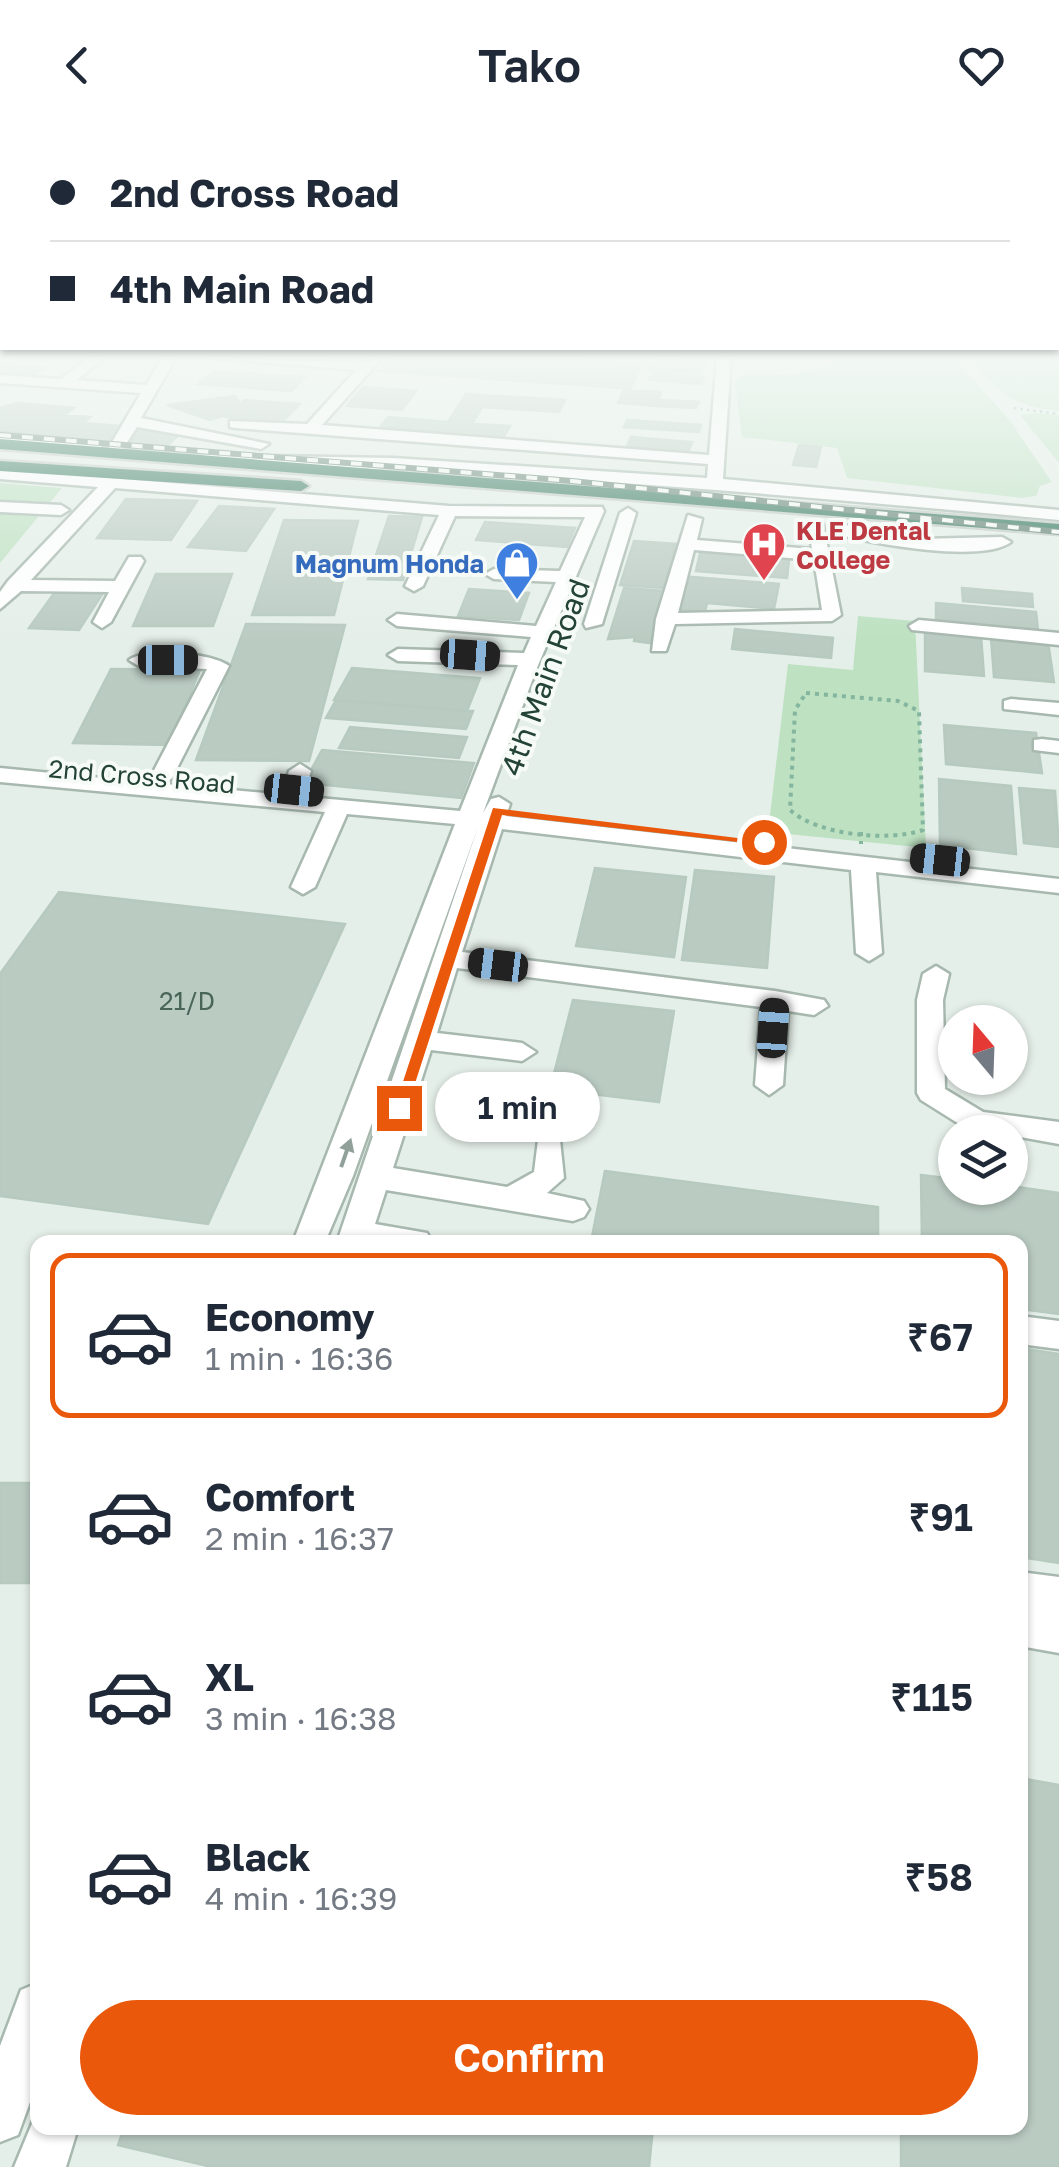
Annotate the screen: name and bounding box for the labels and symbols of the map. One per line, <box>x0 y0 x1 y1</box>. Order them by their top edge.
place label: KLE Dental College <box>796 515 931 575</box>
hospital icon: KLE Dental College <box>741 521 787 582</box>
shop icon: Magnum Honda <box>494 540 540 601</box>
place label: Magnum Honda <box>295 548 484 579</box>
street label: 4th Main Road <box>493 574 597 780</box>
car <box>439 638 501 672</box>
car <box>138 645 198 675</box>
street label: 2nd Cross Road <box>47 752 237 800</box>
car <box>263 772 325 808</box>
route start <box>742 820 787 865</box>
car <box>909 842 971 878</box>
car <box>466 946 530 984</box>
house number: 21/D <box>159 985 215 1016</box>
car <box>756 997 790 1059</box>
north arrow <box>938 1005 1028 1095</box>
callout: 1 min <box>434 1073 599 1143</box>
route end <box>377 1086 422 1131</box>
one-way arrow <box>339 1137 354 1167</box>

